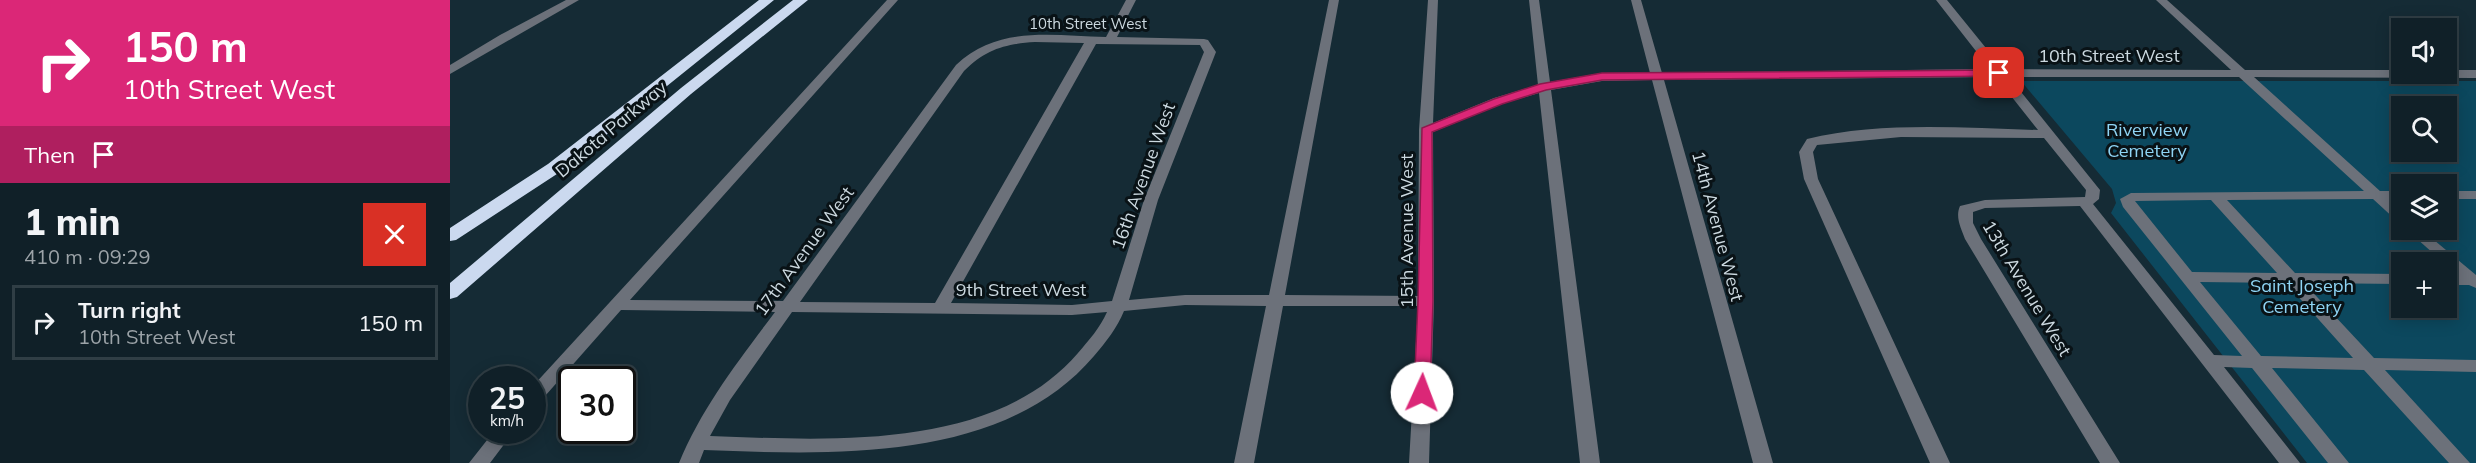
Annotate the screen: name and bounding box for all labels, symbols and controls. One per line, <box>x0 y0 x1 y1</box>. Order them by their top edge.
street label: 10th Street West <box>1029 14 1147 33</box>
map controls <box>2391 18 2457 318</box>
button: sound <box>2391 18 2457 84</box>
text: 150 m <box>123 20 248 73</box>
icon: right <box>24 24 102 102</box>
street label: 10th Street West <box>2038 44 2180 67</box>
pin <box>1973 47 2024 98</box>
icon: arrive <box>1982 56 2015 89</box>
text: 10th Street West <box>123 72 335 106</box>
street label: Dakota Parkway <box>551 75 672 182</box>
button: search <box>2391 96 2457 162</box>
street label: 16th Avenue West <box>1106 100 1180 252</box>
park label: Riverview Cemetery <box>2106 118 2188 162</box>
icon: arrive <box>87 138 120 171</box>
text: Then <box>24 141 75 169</box>
street label: 14th Avenue West <box>1687 148 1749 304</box>
street label: 15th Avenue West <box>1395 154 1418 308</box>
button: layers <box>2391 174 2457 240</box>
street label: 17th Avenue West <box>749 182 859 320</box>
text: 1 min <box>24 199 120 244</box>
button: close <box>363 203 426 266</box>
street label: 13th Avenue West <box>1977 216 2077 360</box>
text: 410 m · 09:29 <box>24 244 150 269</box>
button: + <box>2391 252 2457 318</box>
park label: Saint Joseph Cemetery <box>2250 274 2354 318</box>
street label: 9th Street West <box>956 278 1086 301</box>
text: Turn right <box>78 296 181 324</box>
icon: right <box>27 306 60 339</box>
text: 150 m <box>358 309 423 337</box>
text: 10th Street West <box>78 324 235 349</box>
position arrow <box>1390 361 1454 425</box>
speed limit sign: 30 <box>558 366 636 444</box>
text: 25 <box>489 379 525 417</box>
text: km/h <box>490 411 524 430</box>

